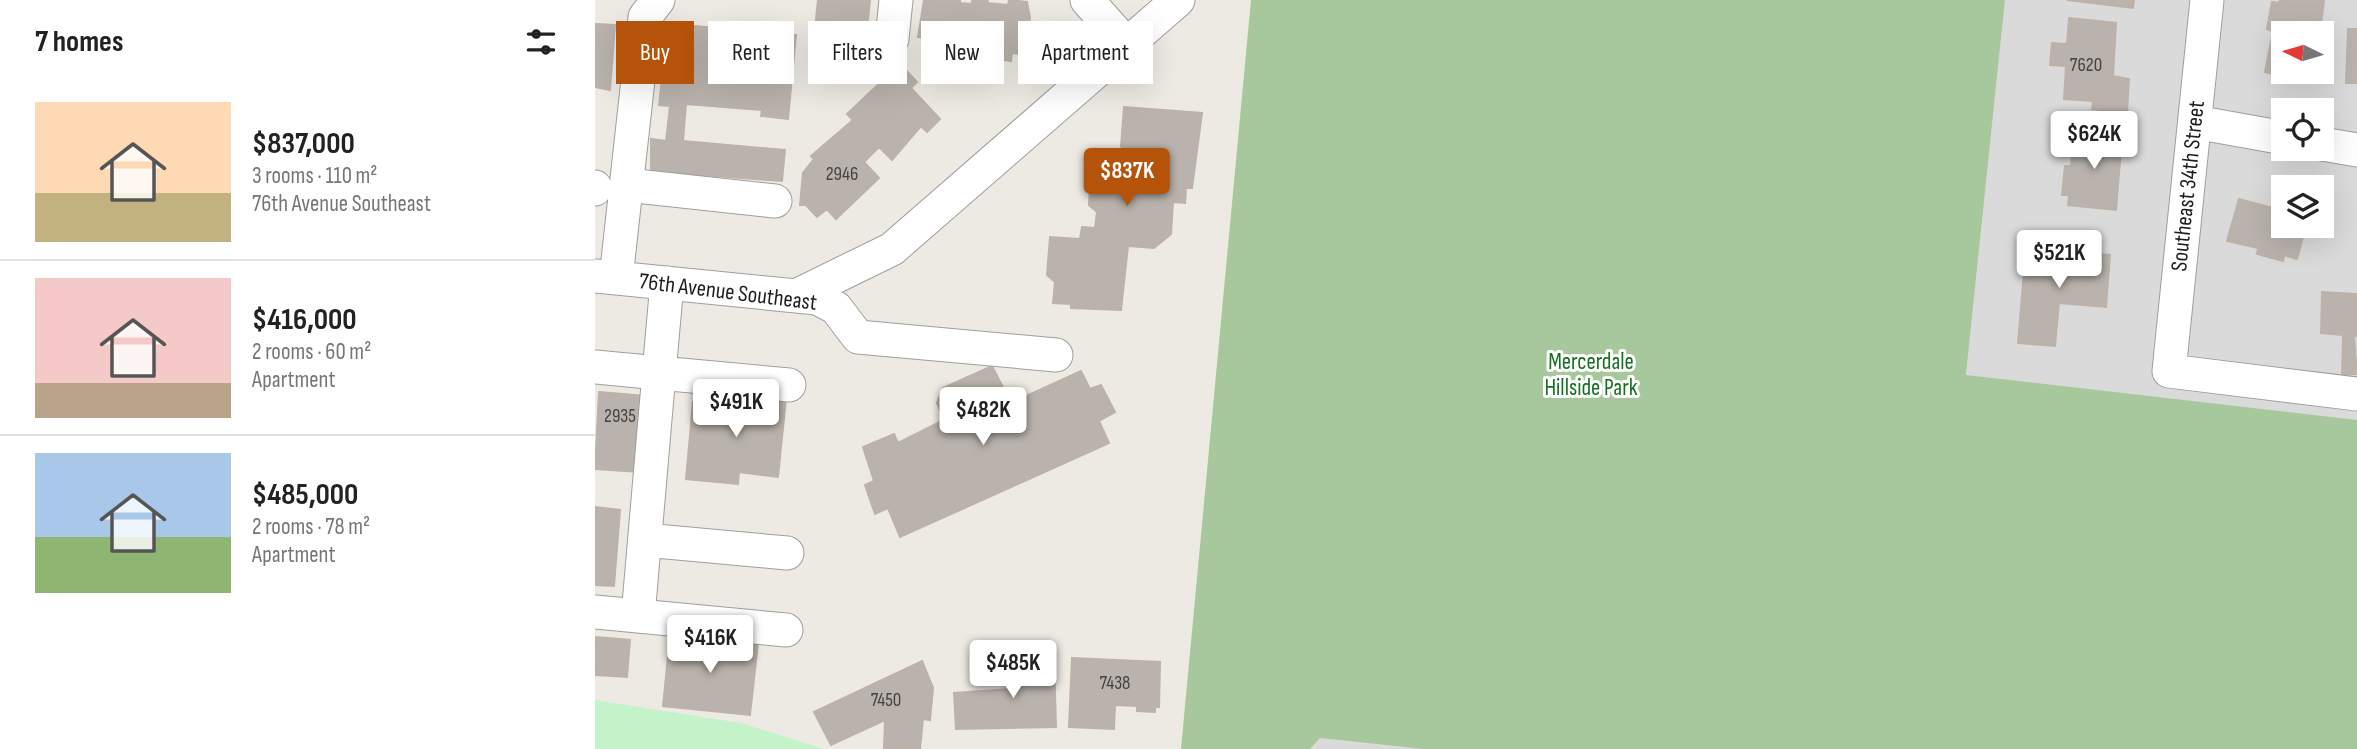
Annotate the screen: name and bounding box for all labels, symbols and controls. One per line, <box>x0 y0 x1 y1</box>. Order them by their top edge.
chip: Buy <box>616 21 694 84</box>
chip: Rent <box>708 21 794 84</box>
chip: Filters <box>808 21 907 84</box>
chip: New <box>921 21 1004 84</box>
chip: Apartment <box>1018 21 1153 84</box>
north arrow <box>2271 21 2335 84</box>
map controls <box>2271 21 2334 238</box>
icon: filters <box>522 23 560 61</box>
text: 7 homes <box>35 24 123 60</box>
house number: 7620 <box>2070 54 2102 77</box>
button: locate <box>2271 98 2334 161</box>
street label: Southeast 34th Street <box>2165 99 2211 273</box>
pin: $624K <box>2045 111 2143 171</box>
text: $624K <box>2067 120 2121 148</box>
text: $837,000 <box>252 126 355 162</box>
icon: home <box>91 130 175 214</box>
pin: $837K <box>1078 148 1176 208</box>
text: $837K <box>1100 157 1154 185</box>
text: 3 rooms · 110 m² <box>252 162 377 190</box>
house number: 2946 <box>826 163 858 186</box>
button: layers <box>2271 175 2334 238</box>
text: 76th Avenue Southeast <box>252 190 431 218</box>
pin: $521K <box>2010 230 2108 290</box>
text: $521K <box>2033 239 2085 267</box>
street label: 76th Avenue Southeast <box>638 267 818 317</box>
text: $416,000 <box>252 302 357 338</box>
icon: home <box>91 306 175 390</box>
text: 2 rooms · 60 m² <box>252 338 371 366</box>
park label: Mercerdale Hillside Park <box>1544 348 1638 402</box>
text: Apartment <box>252 366 336 394</box>
pin: $491K <box>687 380 785 439</box>
text: $491K <box>709 388 763 416</box>
pin: $482K <box>934 388 1032 447</box>
text: $482K <box>956 396 1010 424</box>
house number: 2935 <box>604 405 636 428</box>
text: $485,000 <box>252 477 358 513</box>
icon: home <box>91 481 175 565</box>
text: 2 rooms · 78 m² <box>252 513 370 541</box>
text: Apartment <box>252 541 336 569</box>
pin: $416K <box>661 616 759 675</box>
text: $416K <box>683 624 737 652</box>
pin: $485K <box>964 640 1062 700</box>
text: $485K <box>986 649 1040 677</box>
house number: 7438 <box>1100 672 1130 695</box>
house number: 7450 <box>871 689 901 712</box>

